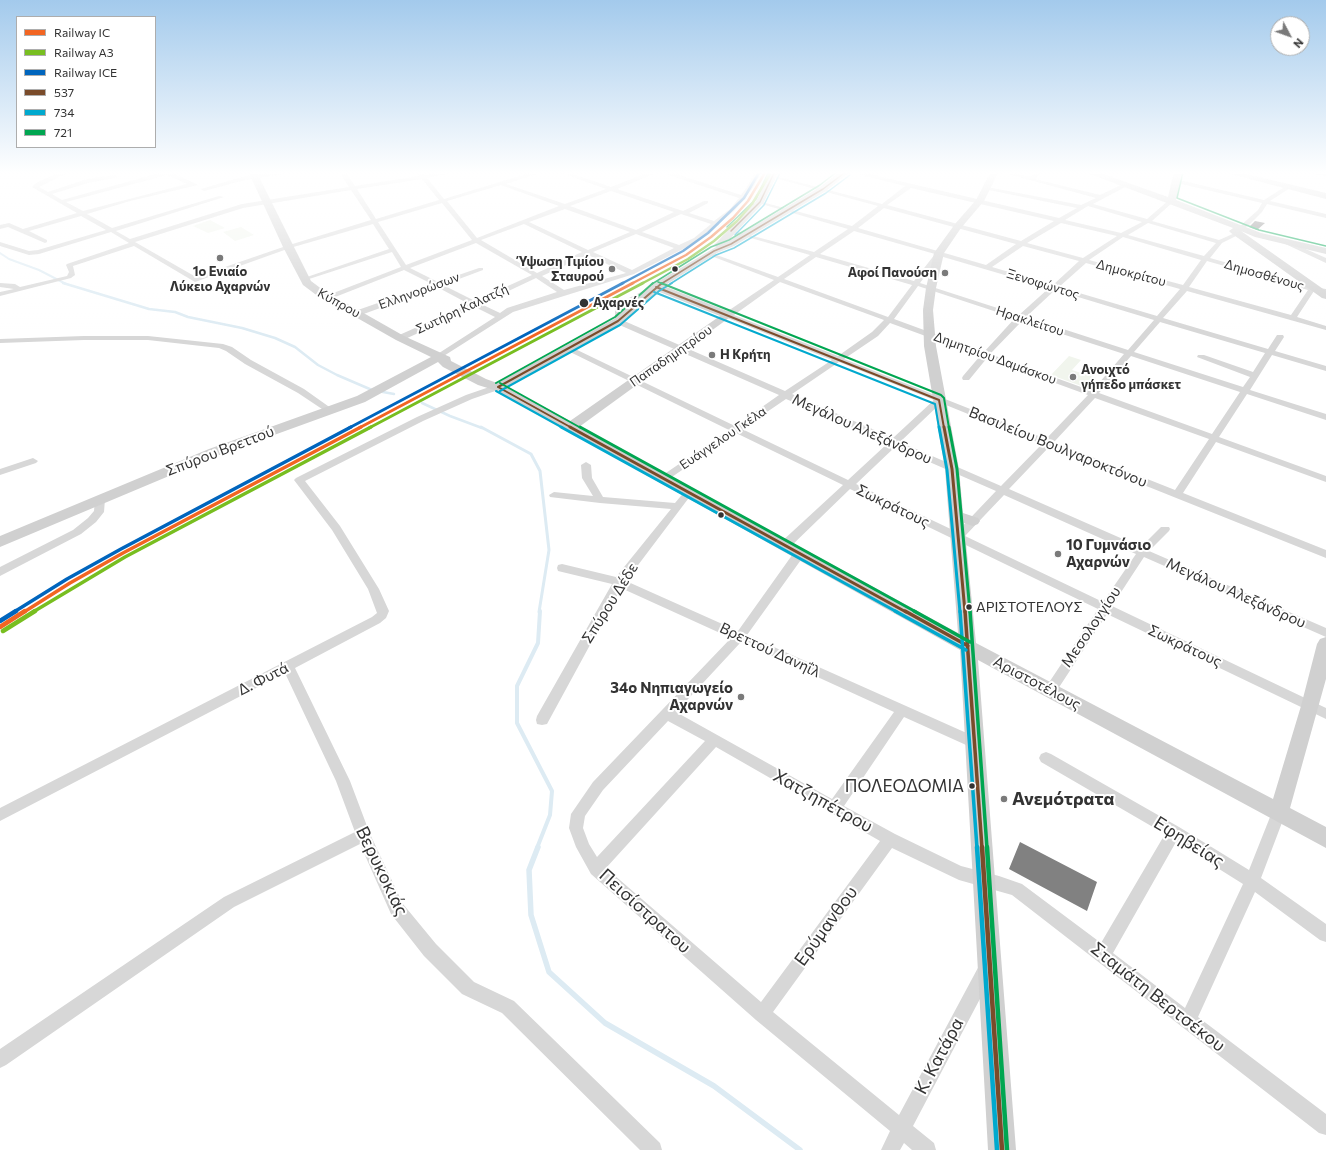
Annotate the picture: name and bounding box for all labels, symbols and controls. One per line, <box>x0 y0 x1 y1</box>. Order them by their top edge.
legend <box>16 16 156 148</box>
north arrow <box>1270 16 1310 56</box>
text: Railway IC <box>54 25 110 39</box>
text: N <box>1291 36 1306 51</box>
text: Railway A3 <box>54 45 114 59</box>
text: Railway ICE <box>54 65 117 79</box>
text: 537 <box>54 85 74 99</box>
text: 734 <box>54 105 74 119</box>
text: 721 <box>54 125 72 139</box>
marker: 1ο Ενιαίο Λύκειο Αχαρνών <box>215 253 225 263</box>
place label: Ύψωση Τιμίου Σταυρού <box>518 254 604 285</box>
street label: Δημοκρίτου <box>1094 256 1168 290</box>
street label: Δημοσθένους <box>1222 256 1306 294</box>
place label: 1ο Ενιαίο Λύκειο Αχαρνών <box>170 264 270 295</box>
marker: Ύψωση Τιμίου Σταυρού <box>607 264 617 274</box>
unlabelled marker <box>670 264 680 274</box>
place label: Αφοί Πανούση <box>848 265 937 281</box>
street label: Ξενοφώντος <box>1005 266 1081 302</box>
marker: Αφοί Πανούση <box>940 268 950 278</box>
street label: Ελληνορώσων <box>376 269 462 313</box>
street label: Σωτήρη Καλατζή <box>413 281 511 337</box>
street label: Κύπρου <box>315 285 363 321</box>
place label: Αχαρνές <box>593 295 644 311</box>
marker: Αχαρνές <box>578 297 590 309</box>
street label: Ηρακλείτου <box>994 303 1066 339</box>
street label: Παπαδημητρίου <box>627 322 715 390</box>
street label: Δημητρίου Δαμάσκου <box>931 329 1059 387</box>
place label: Η Κρήτη <box>720 347 771 363</box>
marker: Η Κρήτη <box>707 350 717 360</box>
place label: Ανοιχτό γήπεδο μπάσκετ <box>1081 362 1181 393</box>
marker: Ανοιχτό γήπεδο μπάσκετ <box>1068 372 1078 382</box>
street label: Μεγάλου Αλεξάνδρου <box>789 390 935 468</box>
street label: Ευάγγελου Γκέλα <box>677 403 769 473</box>
street label: Βασιλείου Βουλγαροκτόνου <box>966 403 1150 491</box>
street label: Σπύρου Βρεττού <box>163 422 277 480</box>
street label: Σωκράτους <box>854 481 932 531</box>
unlabelled marker <box>716 510 726 520</box>
place label: 10 Γυμνάσιο Αχαρνών <box>1066 536 1151 571</box>
marker: 10 Γυμνάσιο Αχαρνών <box>1053 549 1063 559</box>
street label: Μεγάλου Αλεξάνδρου <box>1163 554 1309 632</box>
street label: Σπύρου Δέδε <box>578 560 642 646</box>
street label: Μεσολογγίου <box>1057 583 1125 671</box>
place label: ΑΡΙΣΤΟΤΕΛΟΥΣ <box>976 599 1082 615</box>
marker: ΑΡΙΣΤΟΤΕΛΟΥΣ <box>964 602 974 612</box>
street label: Βρεττού Δανηΐλ <box>717 619 823 681</box>
street label: Σωκράτους <box>1145 621 1225 671</box>
street label: Αριστοτέλους <box>990 652 1084 714</box>
street label: Δ. Φυτά <box>235 659 291 699</box>
place label: 34o Νηπιαγωγείο Αχαρνών <box>610 679 733 714</box>
marker: 34o Νηπιαγωγείο Αχαρνών <box>736 692 746 702</box>
street label: Χατζηπέτρου <box>769 765 877 837</box>
place label: ΠΟΛΕΟΔΟΜΙΑ <box>845 776 964 796</box>
marker: ΠΟΛΕΟΔΟΜΙΑ <box>967 781 977 791</box>
place label: Ανεμότρατα <box>1012 788 1114 810</box>
marker: Ανεμότρατα <box>999 794 1009 804</box>
street label: Εφηβείας <box>1150 812 1228 872</box>
street label: Βερυκοκιάς <box>351 823 413 919</box>
street label: Πεισίστρατου <box>595 864 695 958</box>
street label: Ερύμανθου <box>790 882 862 970</box>
street label: Σταμάτη Βερτσέκου <box>1086 938 1230 1056</box>
street label: Κ. Κατάρα <box>910 1014 968 1098</box>

